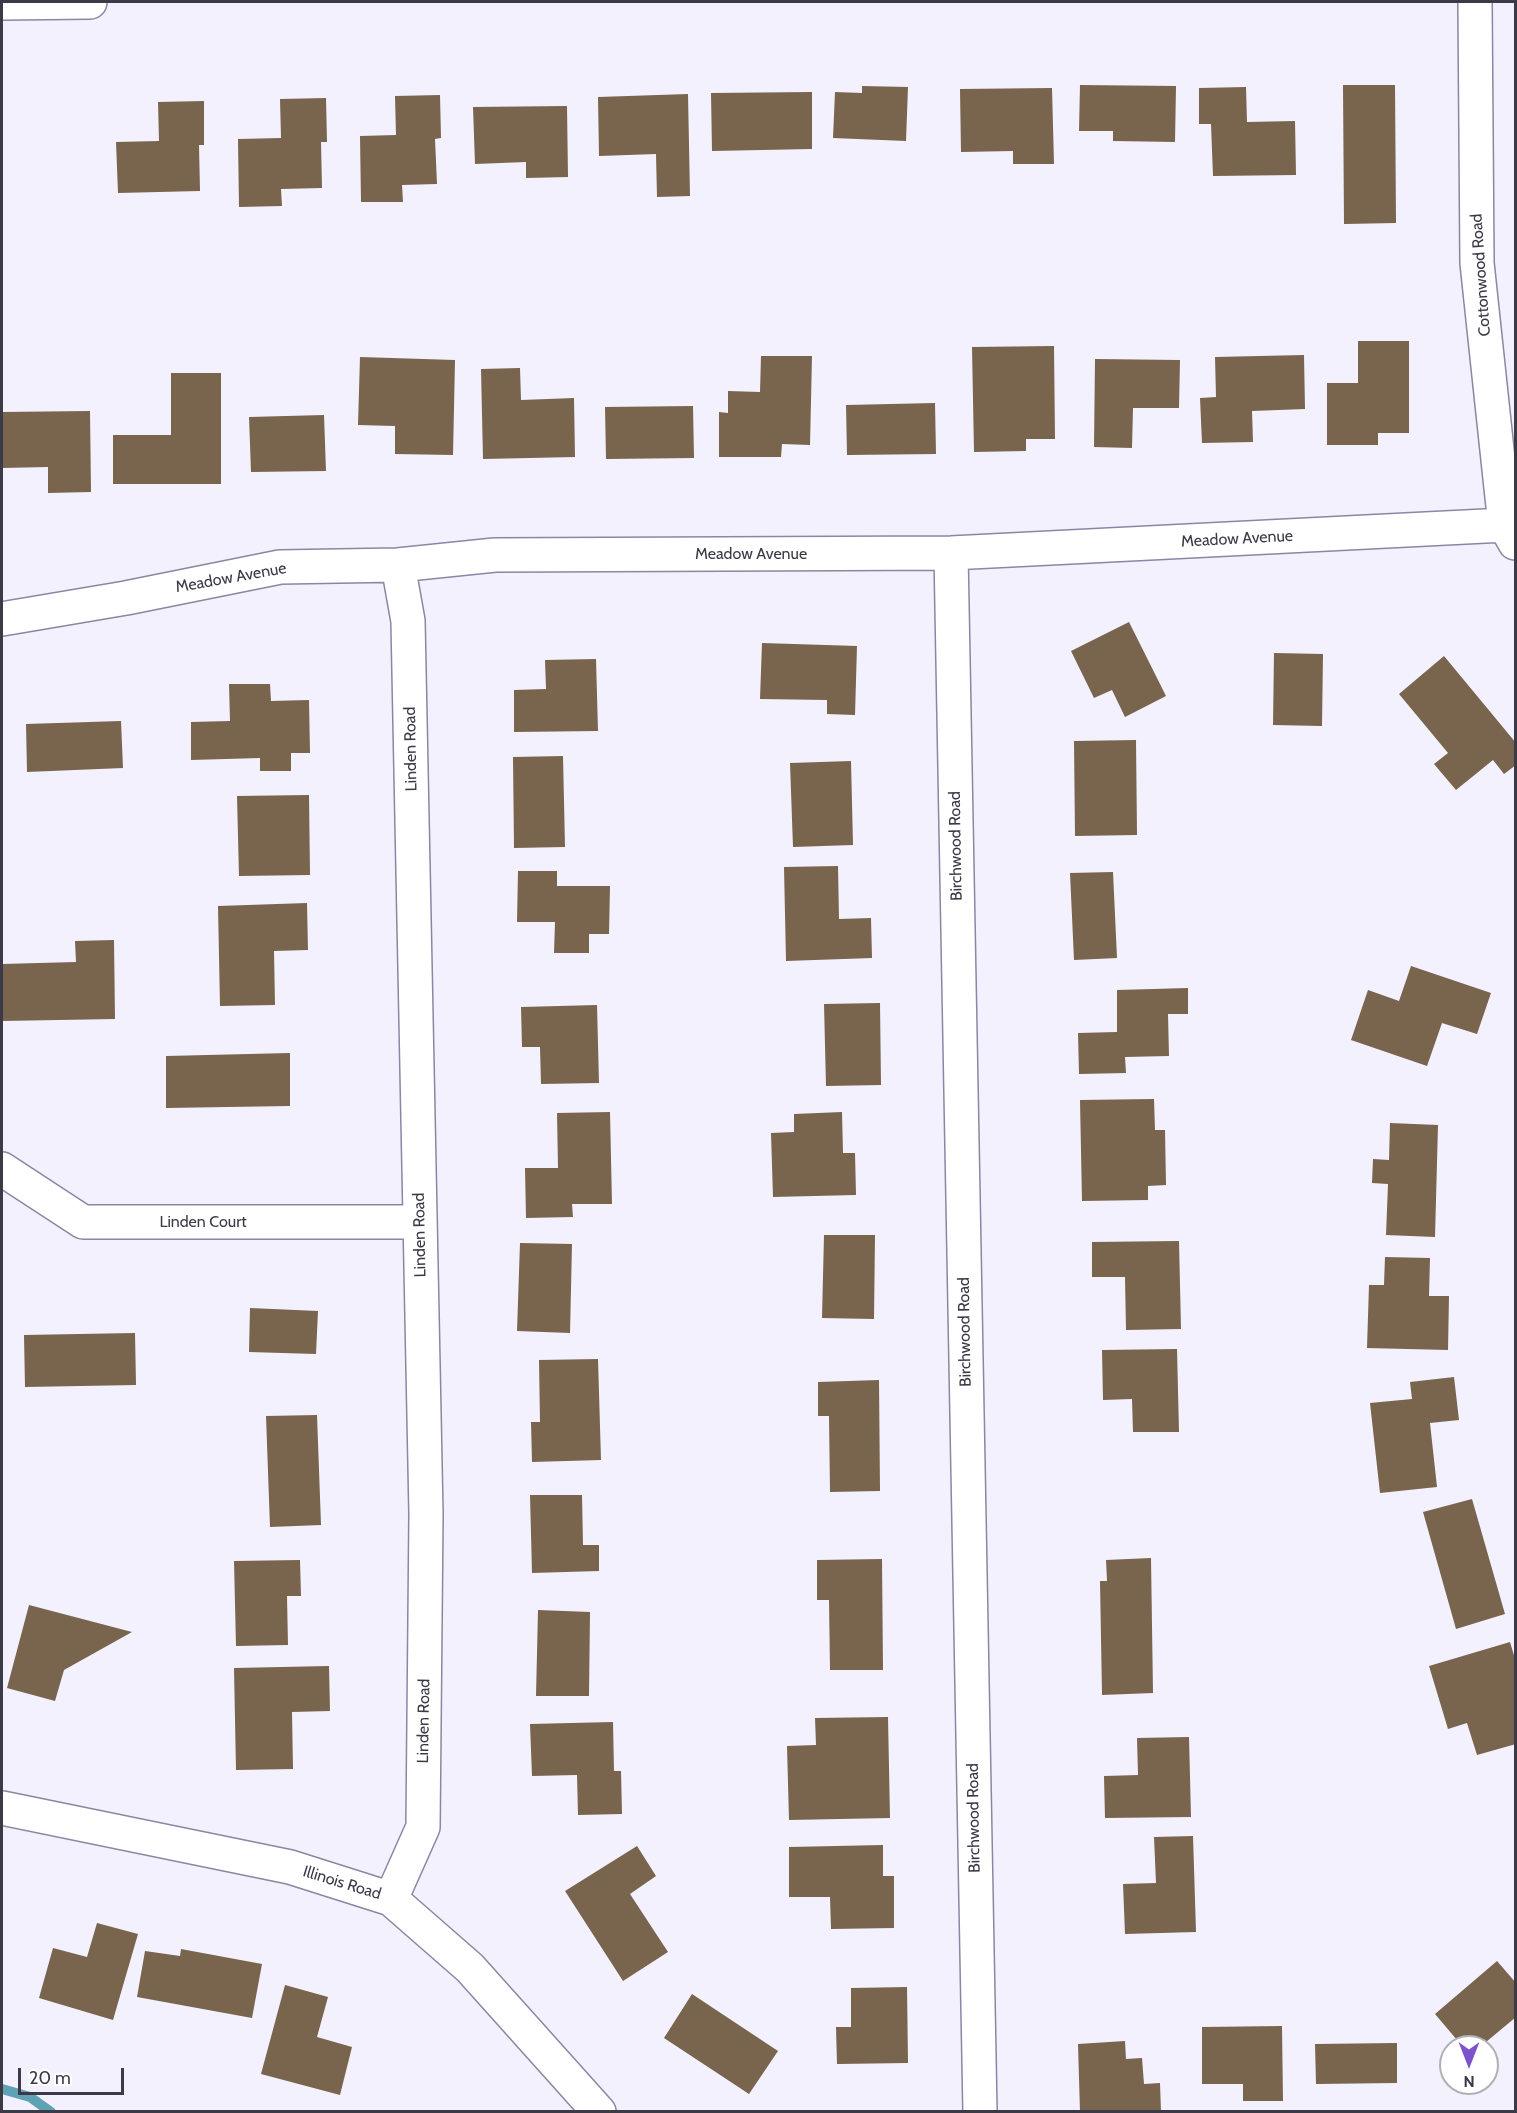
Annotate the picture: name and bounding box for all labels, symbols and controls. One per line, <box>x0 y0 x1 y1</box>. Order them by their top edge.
street label: Cottonwood Road <box>1467 213 1495 337</box>
street label: Meadow Avenue <box>1180 526 1294 552</box>
street label: Meadow Avenue <box>695 544 807 564</box>
street label: Meadow Avenue <box>174 559 288 597</box>
street label: Linden Road <box>401 707 421 791</box>
street label: Birchwood Road <box>945 791 967 901</box>
street label: Linden Road <box>410 1193 430 1277</box>
street label: Linden Court <box>159 1212 247 1232</box>
street label: Birchwood Road <box>954 1277 976 1387</box>
street label: Linden Road <box>414 1679 434 1763</box>
street label: Birchwood Road <box>963 1763 985 1873</box>
street label: Illinois Road <box>300 1862 384 1904</box>
north arrow <box>1439 2035 1499 2095</box>
scale bar <box>21 2056 128 2094</box>
text: 20 m <box>29 2067 71 2089</box>
text: N <box>1463 2072 1475 2091</box>

